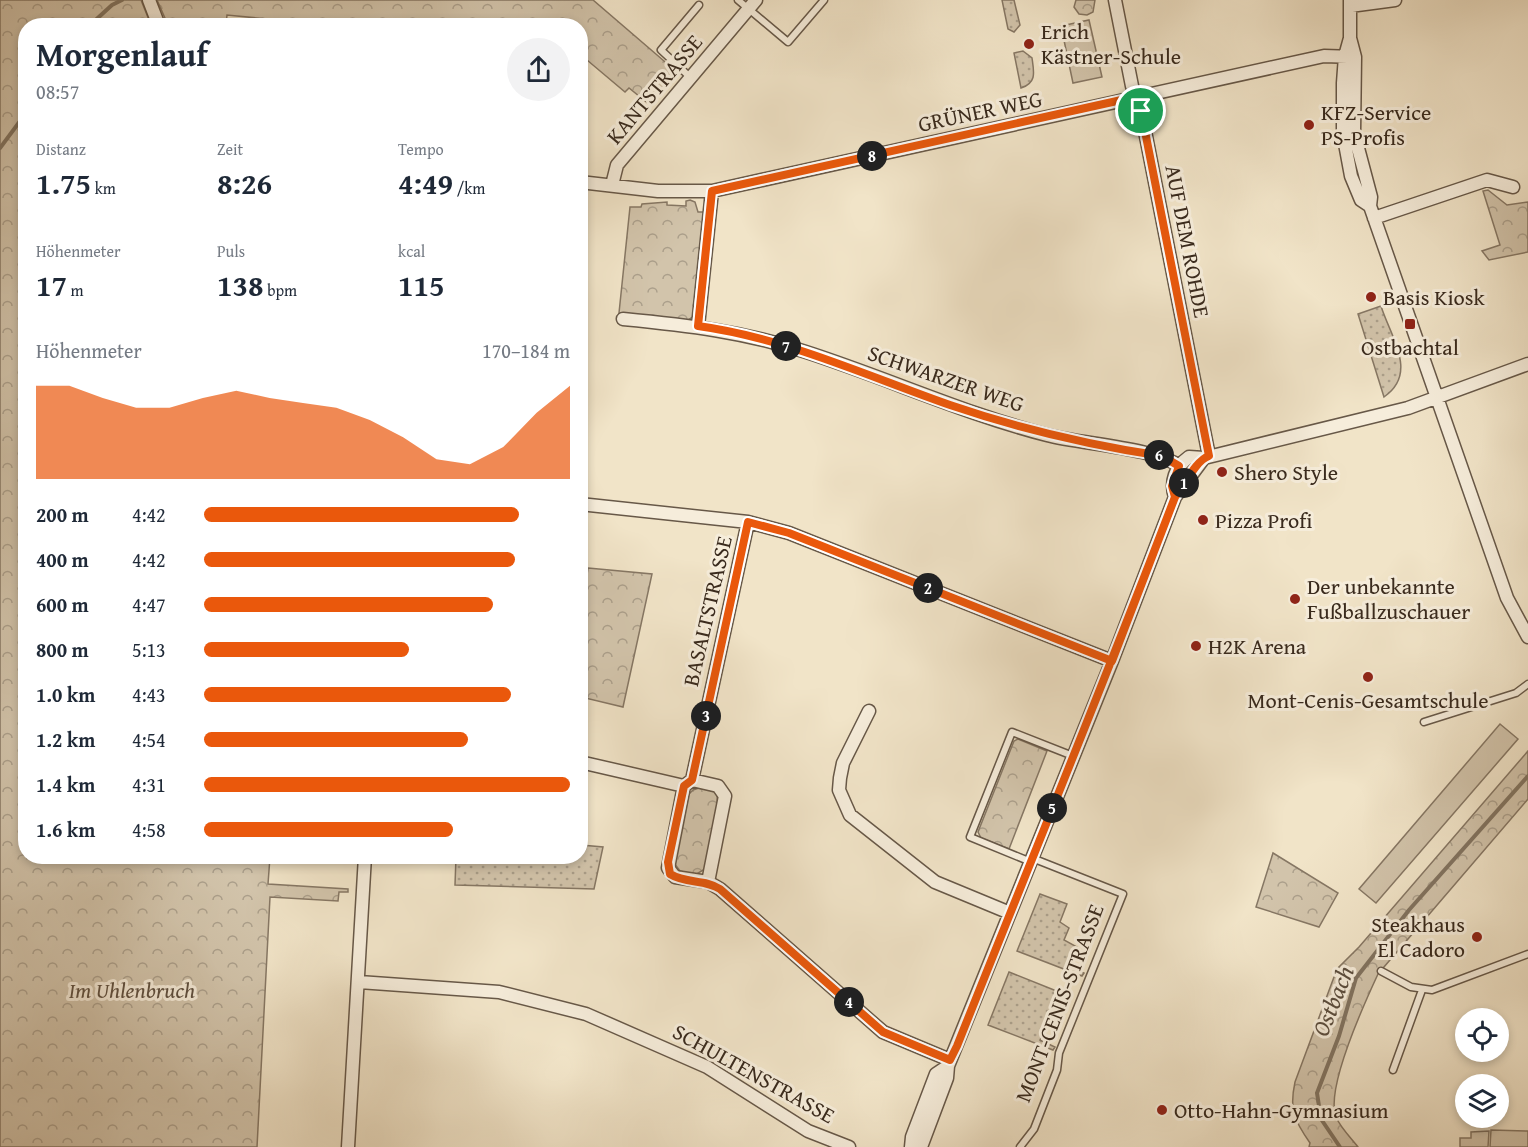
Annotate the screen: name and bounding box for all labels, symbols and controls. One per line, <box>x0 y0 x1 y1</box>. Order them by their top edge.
place label: Erich Kästner-Schule <box>1041 15 1181 72</box>
street label: KANTSTRASSE <box>598 27 710 151</box>
text: Morgenlauf <box>36 30 208 78</box>
marker: Erich Kästner-Schule <box>1022 37 1036 51</box>
button: share <box>507 38 570 101</box>
text: 08:57 <box>36 77 79 106</box>
street label: GRÜNER WEG <box>915 82 1045 140</box>
pin <box>1115 85 1166 136</box>
icon: arrive <box>1124 94 1157 127</box>
place label: KFZ-Service PS-Profis <box>1321 96 1431 153</box>
marker: KFZ-Service PS-Profis <box>1302 118 1316 132</box>
text: Distanz <box>36 137 86 161</box>
text: Zeit <box>217 137 243 161</box>
text: Tempo <box>398 137 444 161</box>
pin: 8 <box>857 141 887 171</box>
text: 8 <box>868 144 876 168</box>
text: 1.75 <box>36 161 91 205</box>
text: 8:26 <box>217 161 272 205</box>
text: 4:49 <box>398 161 453 205</box>
street label: AUF DEM ROHDE <box>1158 162 1218 320</box>
text: km <box>91 176 116 200</box>
text: /km <box>453 176 485 200</box>
text: Höhenmeter <box>36 239 121 263</box>
text: Puls <box>217 239 245 263</box>
text: kcal <box>398 239 425 263</box>
text: 17 <box>36 263 67 307</box>
text: 138 <box>217 263 264 307</box>
text: 115 <box>398 263 445 307</box>
text: m <box>67 278 84 302</box>
text: bpm <box>264 278 297 302</box>
place label: Basis Kiosk <box>1383 281 1486 313</box>
marker: Basis Kiosk <box>1364 290 1378 304</box>
marker: Ostbachtal <box>1403 317 1417 331</box>
pin: 7 <box>771 331 801 361</box>
place label: Ostbachtal <box>1361 331 1459 363</box>
text: 7 <box>782 334 790 358</box>
text: Höhenmeter <box>36 336 142 365</box>
text: 170–184 m <box>482 336 570 365</box>
street label: SCHWARZER WEG <box>864 336 1028 420</box>
pin: 6 <box>1144 440 1174 470</box>
text: 6 <box>1155 443 1163 467</box>
place label: Shero Style <box>1234 456 1338 488</box>
marker: Shero Style <box>1215 465 1229 479</box>
pin: 1 <box>1169 468 1199 498</box>
text: 1 <box>1180 471 1188 495</box>
text: 200 m <box>36 500 89 529</box>
text: 4:42 <box>132 500 166 529</box>
place label: Pizza Profi <box>1215 504 1313 536</box>
marker: Pizza Profi <box>1196 513 1210 527</box>
street label: BASALTSTRASSE <box>674 533 740 689</box>
text: 400 m <box>36 545 89 574</box>
text: 4:42 <box>132 545 166 574</box>
place label: Der unbekannte Fußballzuschauer <box>1307 570 1470 627</box>
pin: 2 <box>913 573 943 603</box>
text: 2 <box>924 576 932 600</box>
text: 600 m <box>36 590 89 619</box>
text: 4:47 <box>132 590 166 619</box>
marker: Der unbekannte Fußballzuschauer <box>1288 592 1302 606</box>
place label: H2K Arena <box>1208 630 1307 662</box>
text: 800 m <box>36 635 89 664</box>
text: 5:13 <box>132 635 166 664</box>
marker: H2K Arena <box>1189 639 1203 653</box>
marker: Mont-Cenis-Gesamtschule <box>1361 670 1375 684</box>
text: 1.0 km <box>36 680 95 709</box>
text: 4:43 <box>132 680 166 709</box>
place label: Mont-Cenis-Gesamtschule <box>1247 684 1489 716</box>
pin: 3 <box>691 701 721 731</box>
text: 3 <box>702 704 710 728</box>
text: 1.2 km <box>36 725 95 754</box>
text: 4:54 <box>132 725 166 754</box>
text: 1.4 km <box>36 770 95 799</box>
text: 4:31 <box>132 770 166 799</box>
pin: 5 <box>1037 793 1067 823</box>
text: 5 <box>1048 796 1056 820</box>
text: 1.6 km <box>36 815 95 844</box>
text: 4:58 <box>132 815 166 844</box>
street label: MONT-CENIS-STRASSE <box>1006 899 1112 1107</box>
place label: Steakhaus El Cadoro <box>1371 908 1465 965</box>
marker: Steakhaus El Cadoro <box>1470 930 1484 944</box>
water label: Ostbach <box>1303 960 1363 1041</box>
park label: Im Uhlenbruch <box>69 974 195 1006</box>
pin: 4 <box>834 987 864 1017</box>
text: 4 <box>845 990 853 1014</box>
map controls <box>1455 1008 1509 1128</box>
button: locate <box>1455 1008 1509 1062</box>
street label: SCHULTENSTRASSE <box>667 1015 841 1131</box>
button: layers <box>1455 1074 1509 1128</box>
place label: Otto-Hahn-Gymnasium <box>1174 1094 1388 1126</box>
marker: Otto-Hahn-Gymnasium <box>1155 1103 1169 1117</box>

